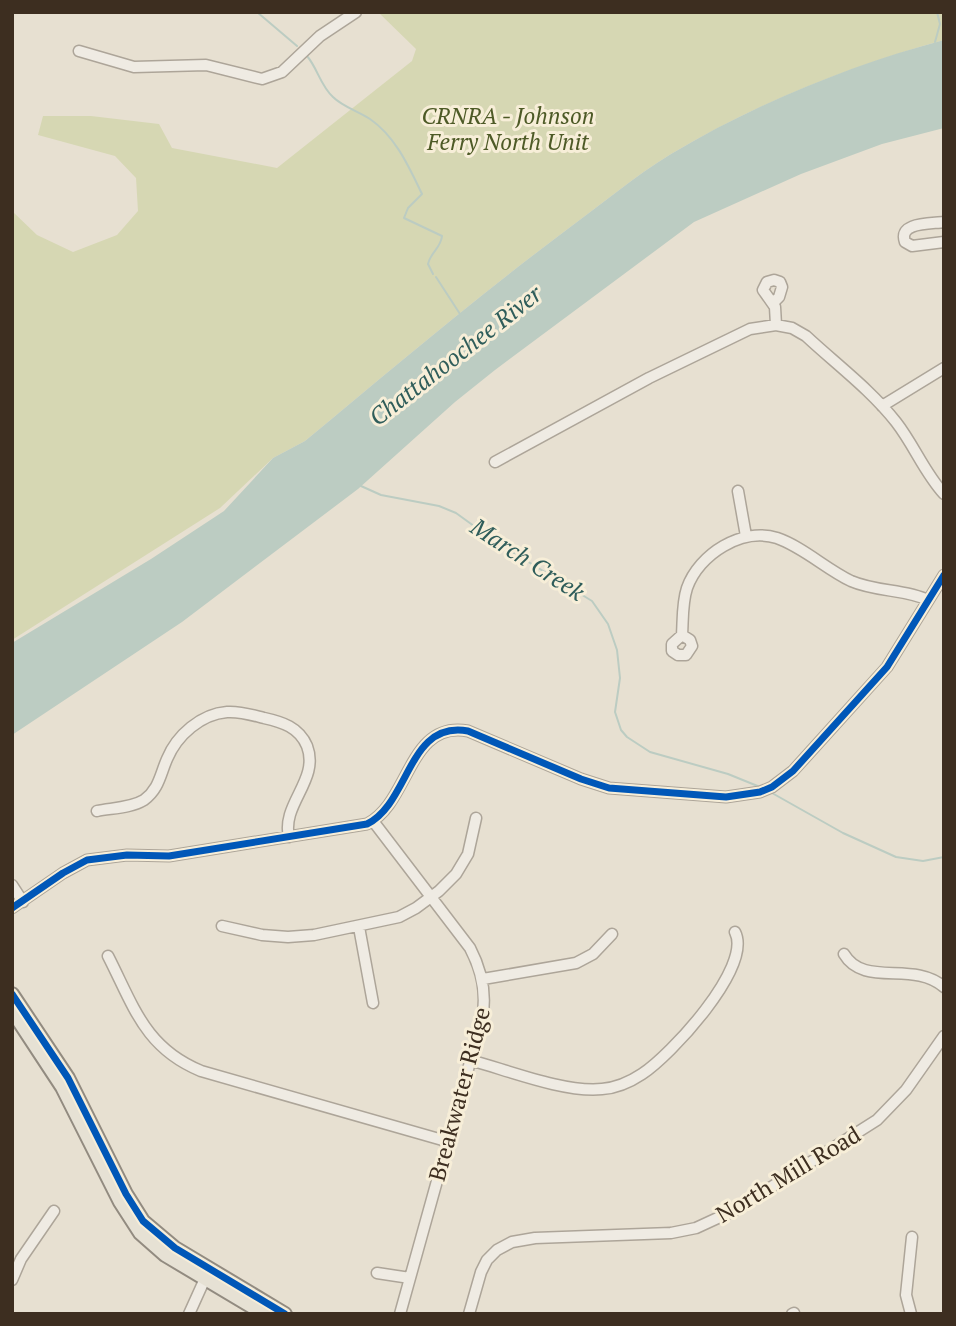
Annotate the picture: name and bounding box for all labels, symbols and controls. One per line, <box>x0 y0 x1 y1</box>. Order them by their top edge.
park label: CRNRA - Johnson Ferry North Unit <box>422 100 594 157</box>
water label: Chattahoochee River <box>362 276 549 432</box>
water label: March Creek <box>464 510 591 608</box>
street label: Breakwater Ridge <box>421 1004 497 1184</box>
street label: North Mill Road <box>710 1118 866 1229</box>

